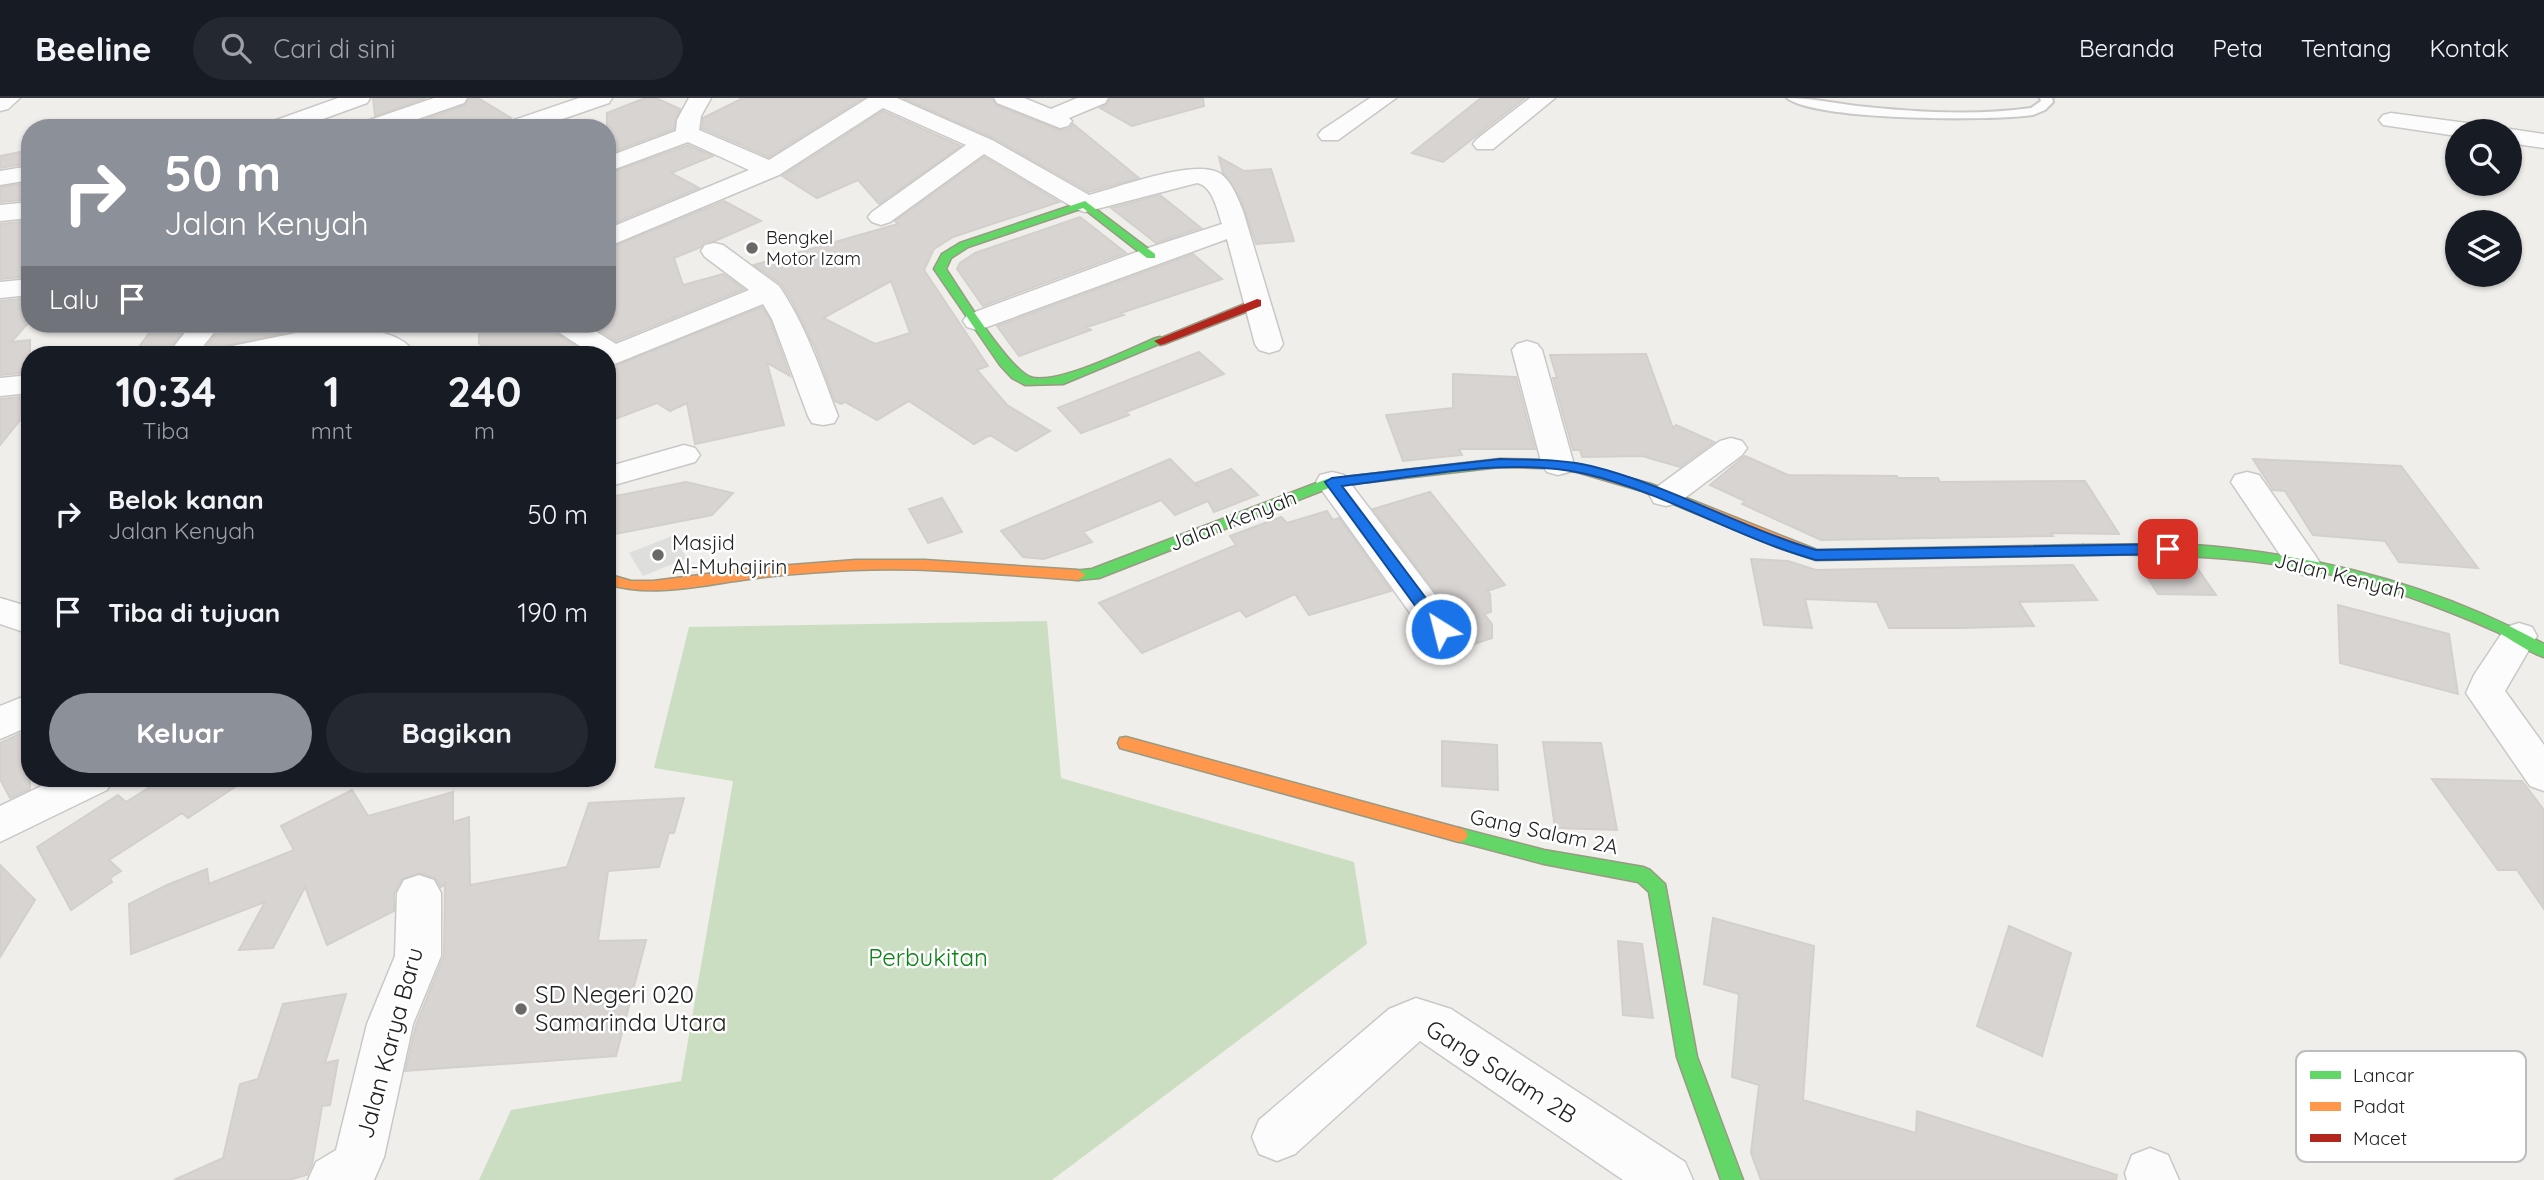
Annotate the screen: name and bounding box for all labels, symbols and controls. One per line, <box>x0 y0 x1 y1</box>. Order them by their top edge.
search box <box>193 17 683 80</box>
text: Beeline <box>35 28 151 69</box>
icon: search <box>217 29 255 67</box>
text: Cari di sini <box>273 32 396 65</box>
text: Beranda <box>2079 33 2175 63</box>
text: Peta <box>2213 33 2263 63</box>
text: Tentang <box>2301 33 2391 63</box>
text: Kontak <box>2429 33 2509 63</box>
map controls <box>2445 119 2522 287</box>
button: search <box>2445 119 2522 196</box>
text: 50 m <box>164 142 281 203</box>
icon: right <box>49 147 140 238</box>
text: Jalan Kenyah <box>164 203 369 243</box>
button: layers <box>2445 210 2522 287</box>
place label: Bengkel Motor Izam <box>766 226 861 270</box>
marker: Bengkel Motor Izam <box>744 240 760 256</box>
icon: arrive <box>113 280 151 318</box>
text: Lalu <box>49 283 99 316</box>
text: 10:34 <box>115 365 216 418</box>
text: 1 <box>324 365 340 418</box>
text: 240 <box>447 365 522 418</box>
text: Tiba <box>142 416 189 445</box>
text: mnt <box>311 416 353 445</box>
text: m <box>474 416 495 445</box>
text: Belok kanan <box>108 483 264 516</box>
street label: Jalan Kenyah <box>1165 484 1300 556</box>
icon: right <box>49 495 87 533</box>
text: 50 m <box>528 498 588 531</box>
text: Jalan Kenyah <box>108 516 255 545</box>
pin <box>2138 519 2198 579</box>
place label: Masjid Al-Muhajirin <box>672 529 787 579</box>
icon: arrive <box>2149 530 2187 568</box>
street label: Jalan Kenyah <box>2272 546 2409 604</box>
marker: Masjid Al-Muhajirin <box>650 547 666 563</box>
position arrow <box>1404 592 1478 666</box>
icon: arrive <box>49 593 87 631</box>
text: Tiba di tujuan <box>108 596 280 629</box>
text: 190 m <box>518 596 588 629</box>
button: Keluar <box>49 693 312 773</box>
button: Bagikan <box>326 693 588 773</box>
street label: Gang Salam 2A <box>1468 803 1621 859</box>
park label: Perbukitan <box>868 942 988 972</box>
street label: Jalan Karya Baru <box>349 944 429 1142</box>
place label: SD Negeri 020 Samarinda Utara <box>535 979 727 1037</box>
marker: SD Negeri 020 Samarinda Utara <box>513 1001 529 1017</box>
street label: Gang Salam 2B <box>1420 1013 1583 1130</box>
legend <box>2296 1051 2526 1162</box>
text: Lancar <box>2353 1063 2415 1087</box>
text: Padat <box>2353 1094 2405 1118</box>
text: Macet <box>2353 1126 2407 1150</box>

